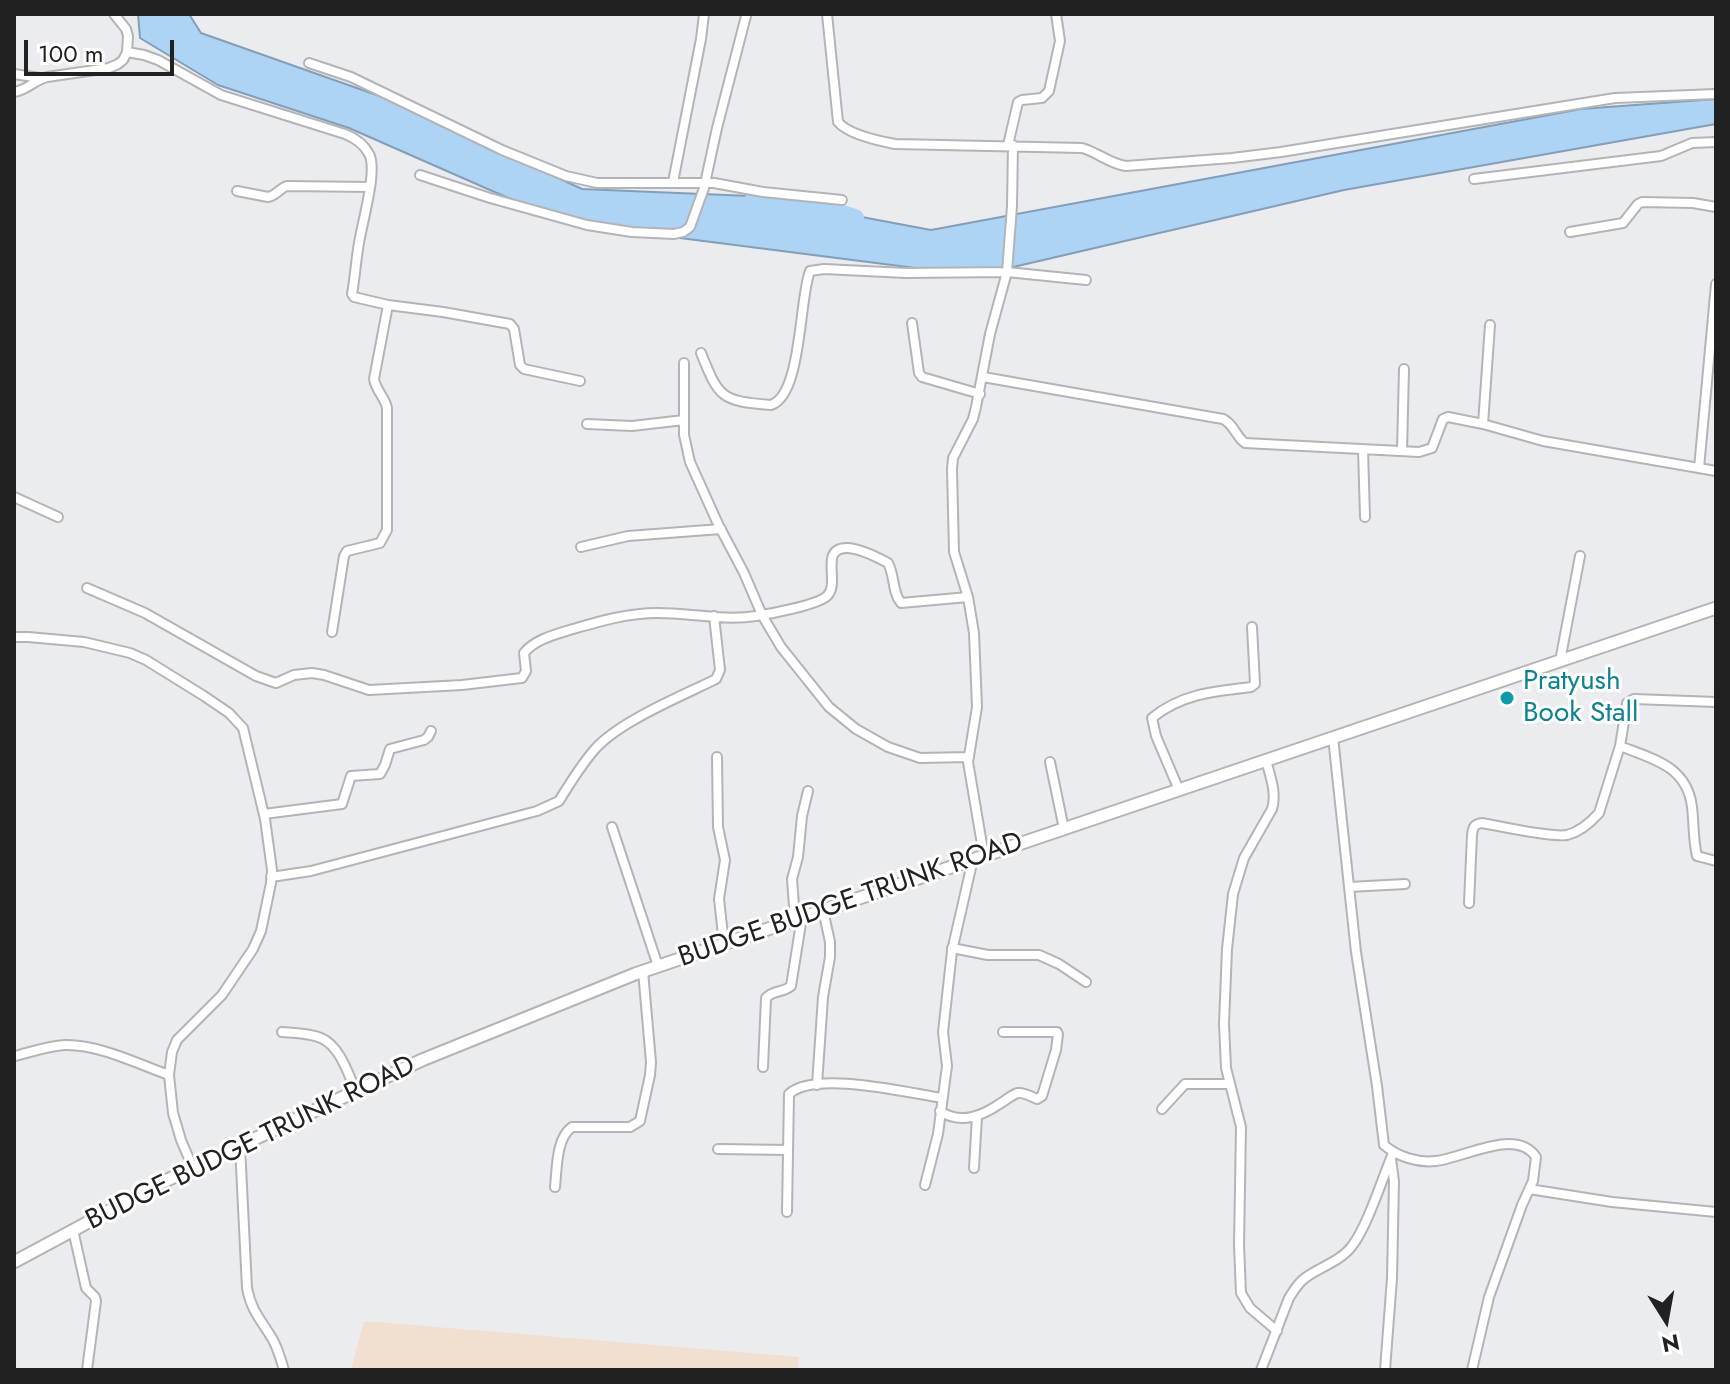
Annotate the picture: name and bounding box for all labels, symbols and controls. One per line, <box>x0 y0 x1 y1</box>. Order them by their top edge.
scale bar <box>28 24 178 74</box>
text: 100 m <box>38 36 104 71</box>
place label: Pratyush Book Stall <box>1523 665 1638 731</box>
marker: Pratyush Book Stall <box>1498 689 1516 707</box>
street label: BUDGE BUDGE TRUNK ROAD <box>674 826 1028 976</box>
street label: BUDGE BUDGE TRUNK ROAD <box>81 1050 421 1238</box>
north arrow <box>1626 1280 1706 1360</box>
text: N <box>1659 1326 1682 1361</box>

